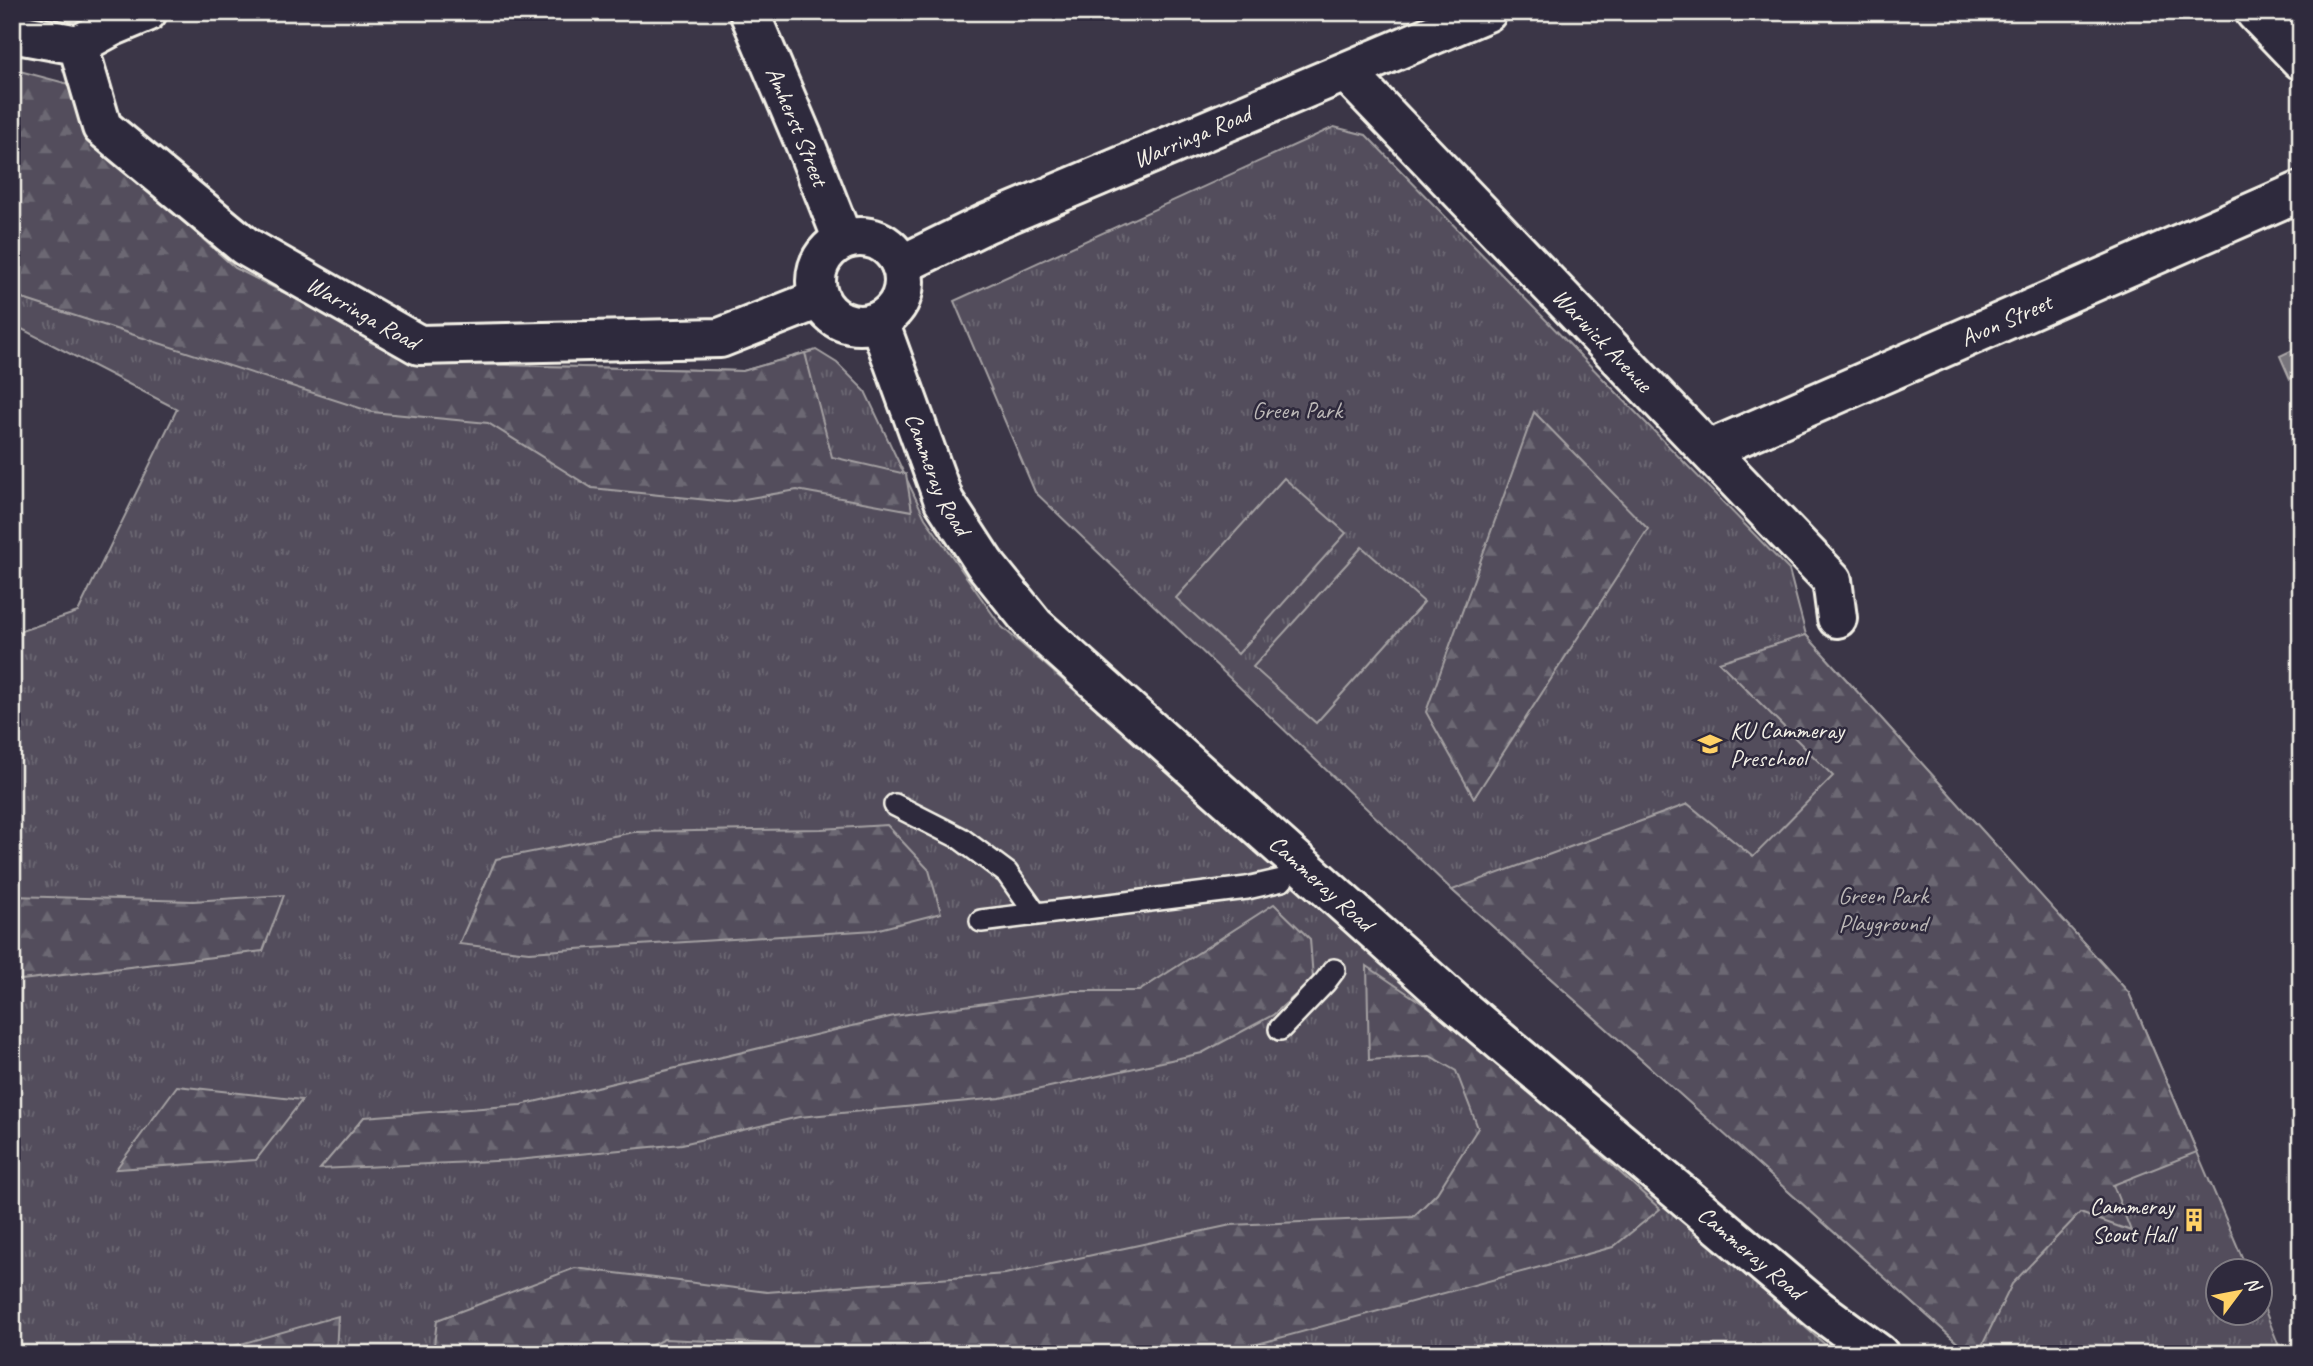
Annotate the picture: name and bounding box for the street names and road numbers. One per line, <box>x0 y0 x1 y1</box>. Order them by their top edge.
street label: Amherst Street <box>759 62 836 192</box>
street label: Warringa Road <box>1128 97 1258 175</box>
street label: Warringa Road <box>301 269 427 359</box>
street label: Warwick Avenue <box>1546 282 1661 400</box>
street label: Avon Street <box>1955 286 2058 353</box>
street label: Cammeray Road <box>898 409 979 544</box>
street label: Cammeray Road <box>1263 828 1383 940</box>
street label: Cammeray Road <box>1692 1199 1813 1309</box>

